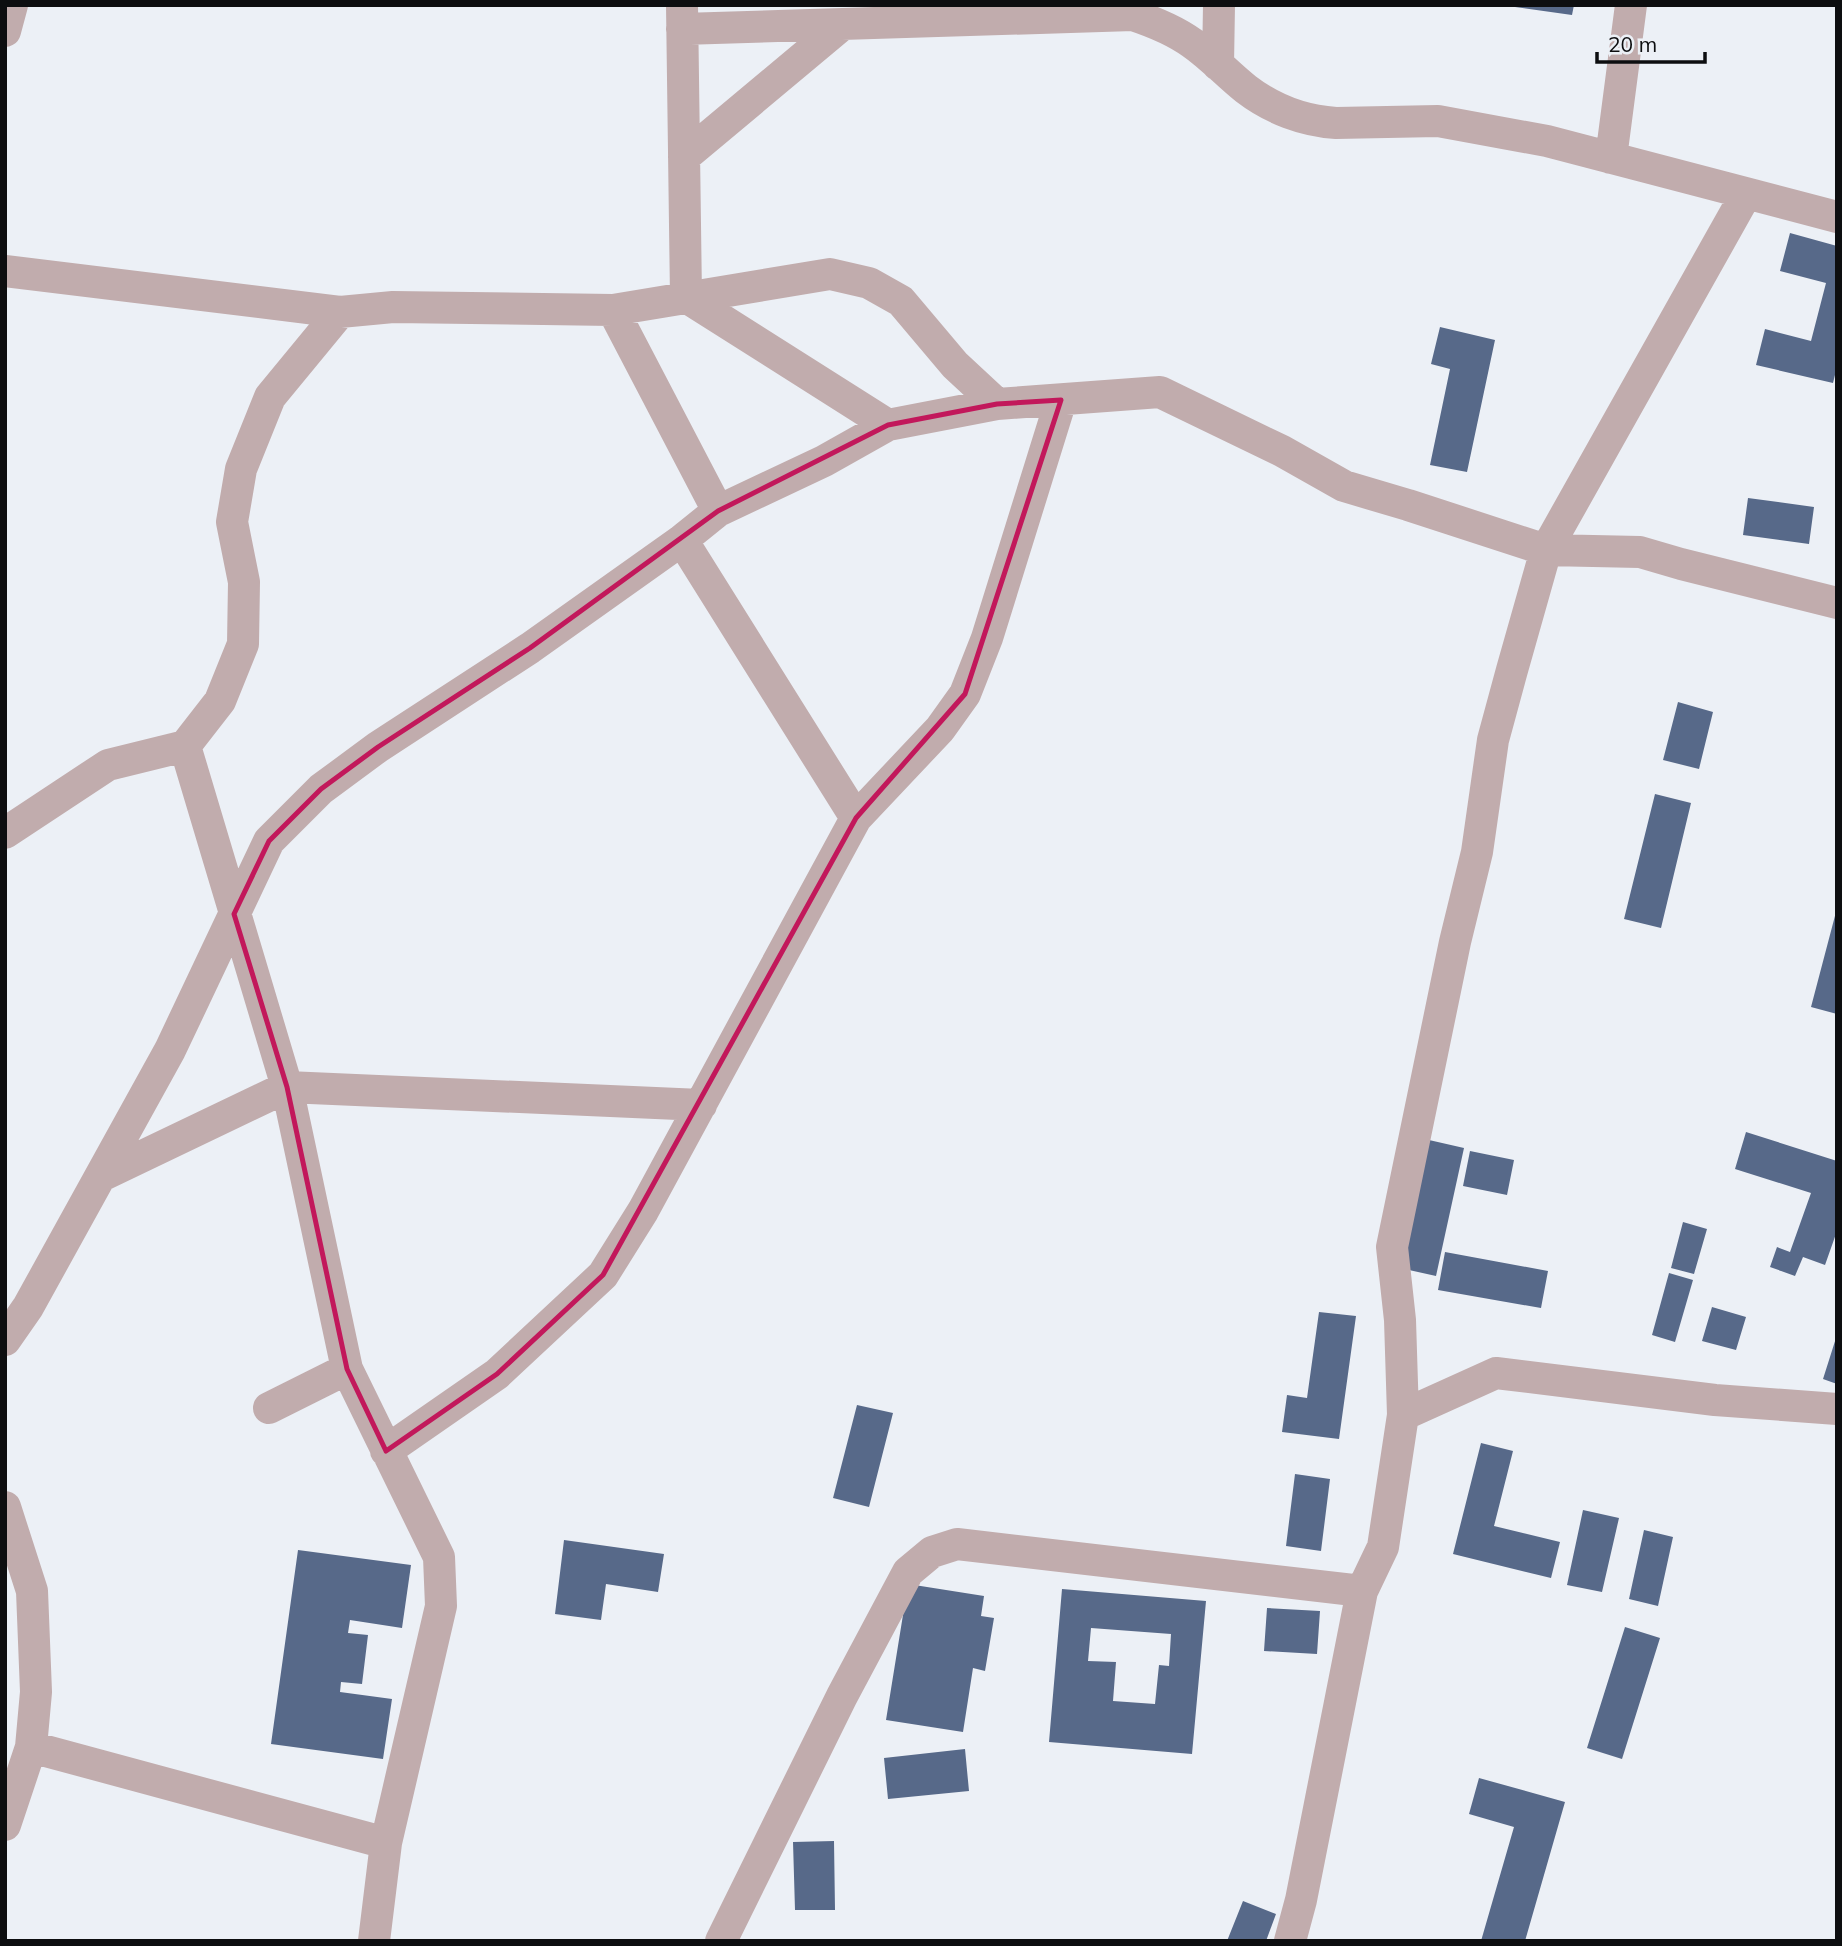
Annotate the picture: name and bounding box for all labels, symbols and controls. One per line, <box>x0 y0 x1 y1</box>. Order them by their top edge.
scale bar <box>1597 21 1706 65</box>
text: 20 m <box>1608 31 1657 57</box>

